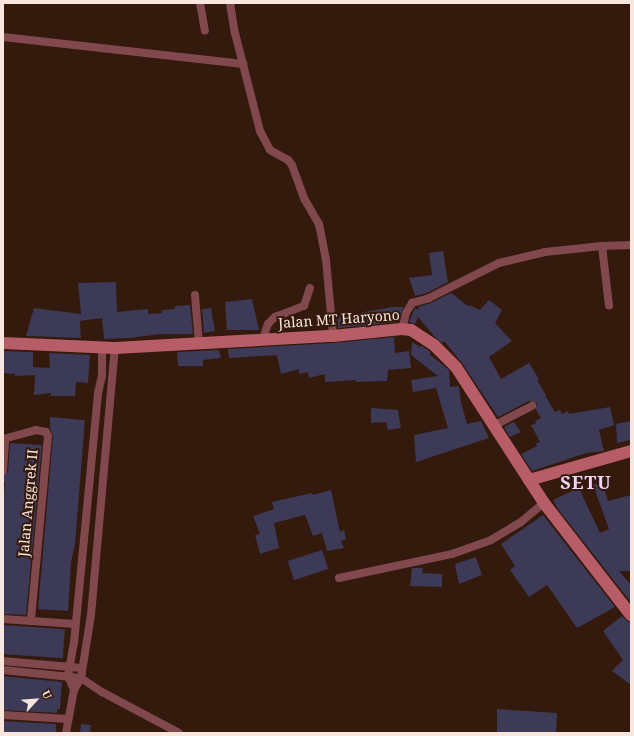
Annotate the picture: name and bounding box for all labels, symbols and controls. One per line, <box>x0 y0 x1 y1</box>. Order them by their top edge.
street label: Jalan MT Haryono <box>278 306 400 332</box>
street label: Jalan Anggrek II <box>15 449 41 557</box>
district label: SETU <box>560 471 612 493</box>
north arrow <box>16 680 56 720</box>
text: U <box>39 688 56 702</box>

